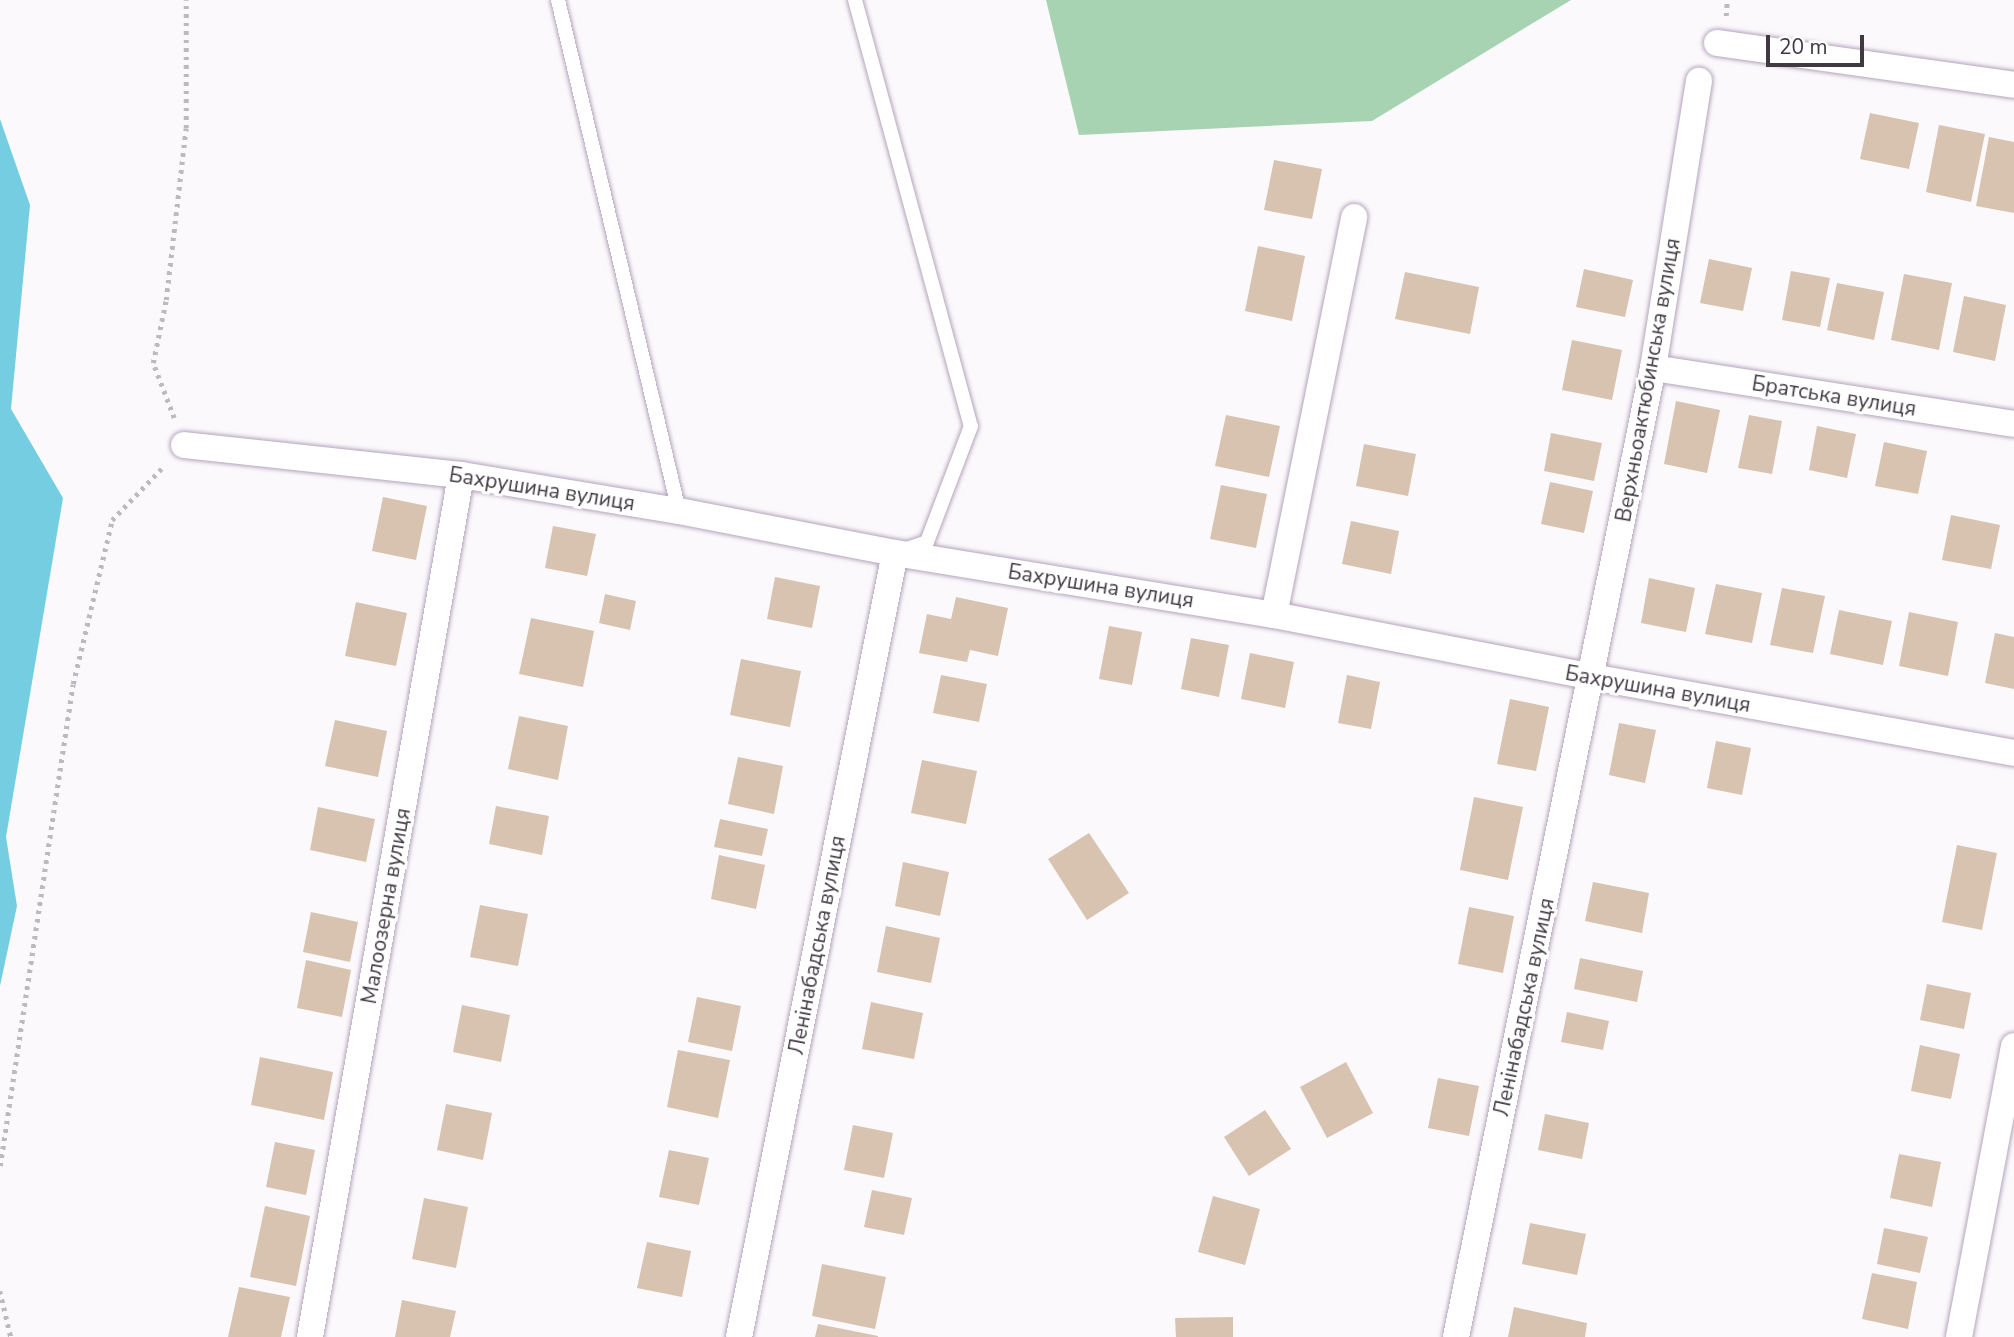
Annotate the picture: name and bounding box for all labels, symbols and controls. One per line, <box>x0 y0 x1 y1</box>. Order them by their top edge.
scale bar <box>1769 21 1867 65</box>
text: 20 m <box>1779 33 1828 61</box>
street label: Верхньоактюбинська вулиця <box>1611 236 1685 524</box>
street label: Братська вулиця <box>1750 371 1918 421</box>
street label: Бахрушина вулиця <box>447 462 637 516</box>
street label: Бахрушина вулиця <box>1006 559 1196 613</box>
street label: Бахрушина вулиця <box>1563 660 1753 718</box>
street label: Малоозерна вулиця <box>356 806 416 1006</box>
street label: Ленінабадська вулиця <box>783 833 851 1057</box>
street label: Ленінабадська вулиця <box>1489 895 1559 1119</box>

